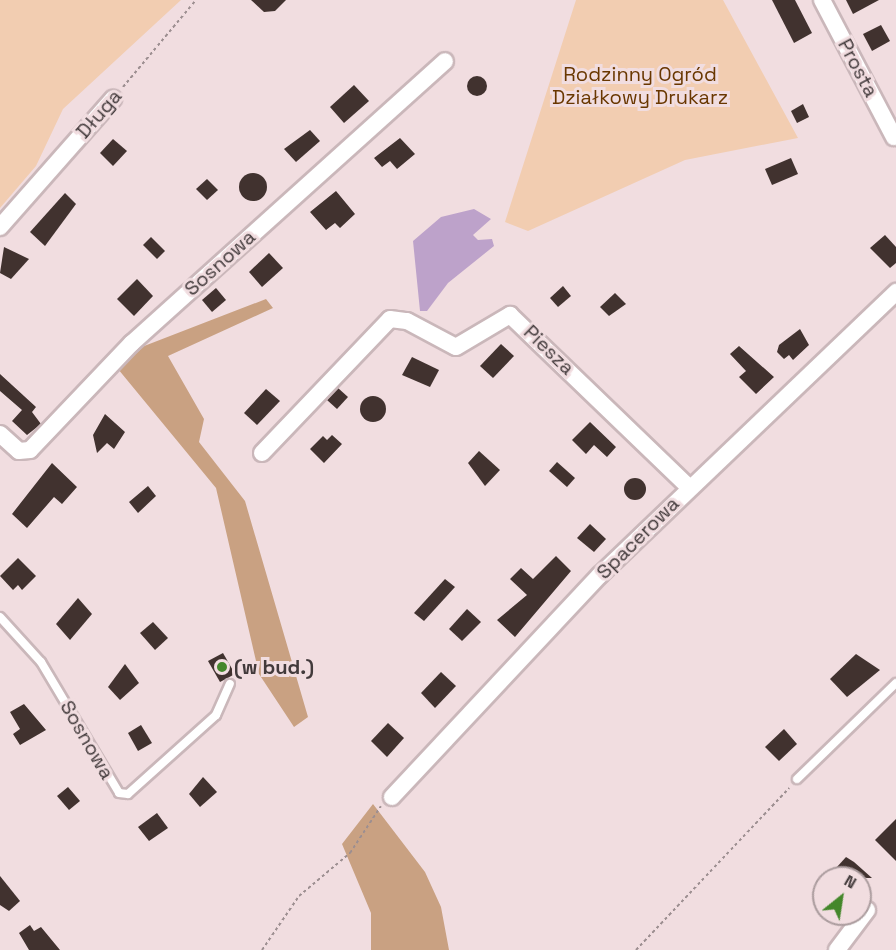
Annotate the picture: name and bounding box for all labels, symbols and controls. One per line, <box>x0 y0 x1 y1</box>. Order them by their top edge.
street label: Prosta <box>833 35 883 101</box>
park label: Rodzinny Ogród Działkowy Drukarz <box>552 63 728 110</box>
street label: Długa <box>71 85 127 143</box>
street label: Sosnowa <box>180 225 260 301</box>
street label: Piesza <box>519 320 579 380</box>
street label: Spacerowa <box>592 492 684 584</box>
place label: (w bud.) <box>234 655 314 679</box>
marker: (w bud.) <box>215 660 229 674</box>
street label: Sosnowa <box>55 696 119 784</box>
north arrow <box>812 866 872 926</box>
text: N <box>840 870 860 893</box>

